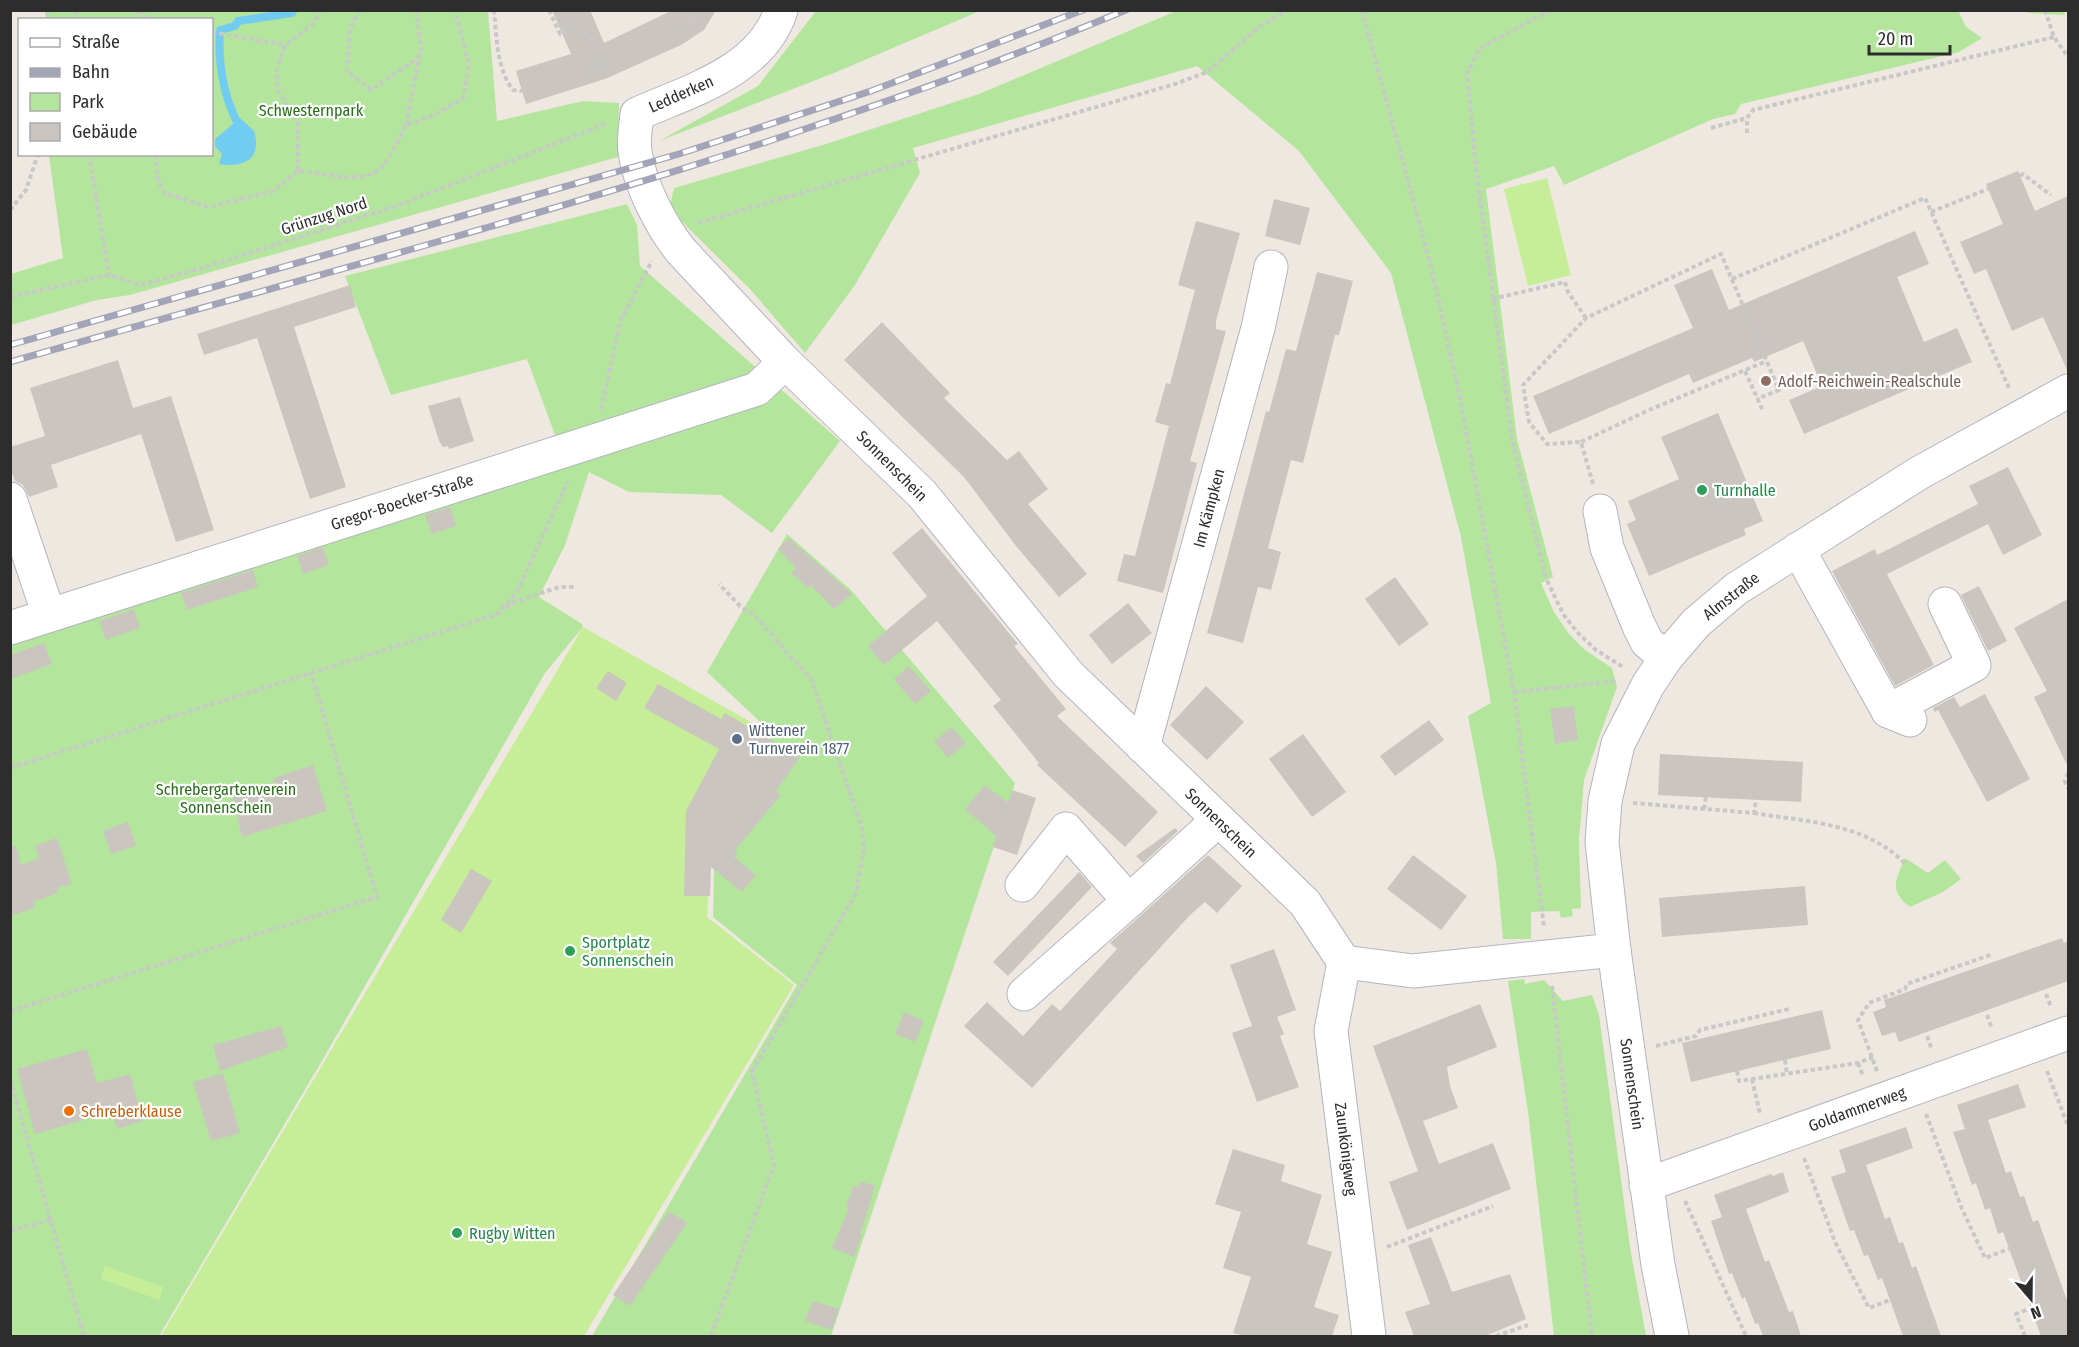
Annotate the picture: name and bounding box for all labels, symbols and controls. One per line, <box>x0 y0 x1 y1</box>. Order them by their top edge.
legend <box>18 18 213 156</box>
scale bar <box>1869 18 1950 56</box>
text: 20 m <box>1878 28 1913 50</box>
text: Straße <box>72 31 120 53</box>
text: Bahn <box>72 61 110 83</box>
street label: Ledderken <box>646 71 716 117</box>
text: Park <box>72 91 105 113</box>
park label: Schwesternpark <box>259 101 364 120</box>
text: Gebäude <box>72 121 138 143</box>
street label: Grünzug Nord <box>279 193 369 239</box>
place label: Adolf-Reichwein-Realschule <box>1778 372 1961 391</box>
marker: Adolf-Reichwein-Realschule <box>1759 374 1773 388</box>
street label: Sonnenschein <box>853 427 931 505</box>
street label: Im Kämpken <box>1189 466 1229 550</box>
street label: Gregor-Boecker-Straße <box>328 470 476 534</box>
place label: Turnhalle <box>1714 481 1776 500</box>
marker: Turnhalle <box>1695 483 1709 497</box>
street label: Almstraße <box>1699 568 1763 624</box>
place label: Wittener Turnverein 1877 <box>749 721 850 758</box>
marker: Wittener Turnverein 1877 <box>730 732 744 746</box>
park label: Schrebergartenverein Sonnenschein <box>156 780 296 817</box>
street label: Sonnenschein <box>1181 784 1261 862</box>
place label: Sportplatz Sonnenschein <box>582 933 674 970</box>
marker: Sportplatz Sonnenschein <box>563 944 577 958</box>
street label: Sonnenschein <box>1616 1037 1648 1131</box>
street label: Goldammerweg <box>1806 1082 1909 1135</box>
street label: Zaunkönigweg <box>1331 1101 1361 1197</box>
place label: Schreberklause <box>81 1102 182 1121</box>
marker: Schreberklause <box>62 1104 76 1118</box>
place label: Rugby Witten <box>469 1224 556 1243</box>
marker: Rugby Witten <box>450 1226 464 1240</box>
north arrow <box>2001 1269 2061 1329</box>
text: N <box>2028 1302 2044 1323</box>

